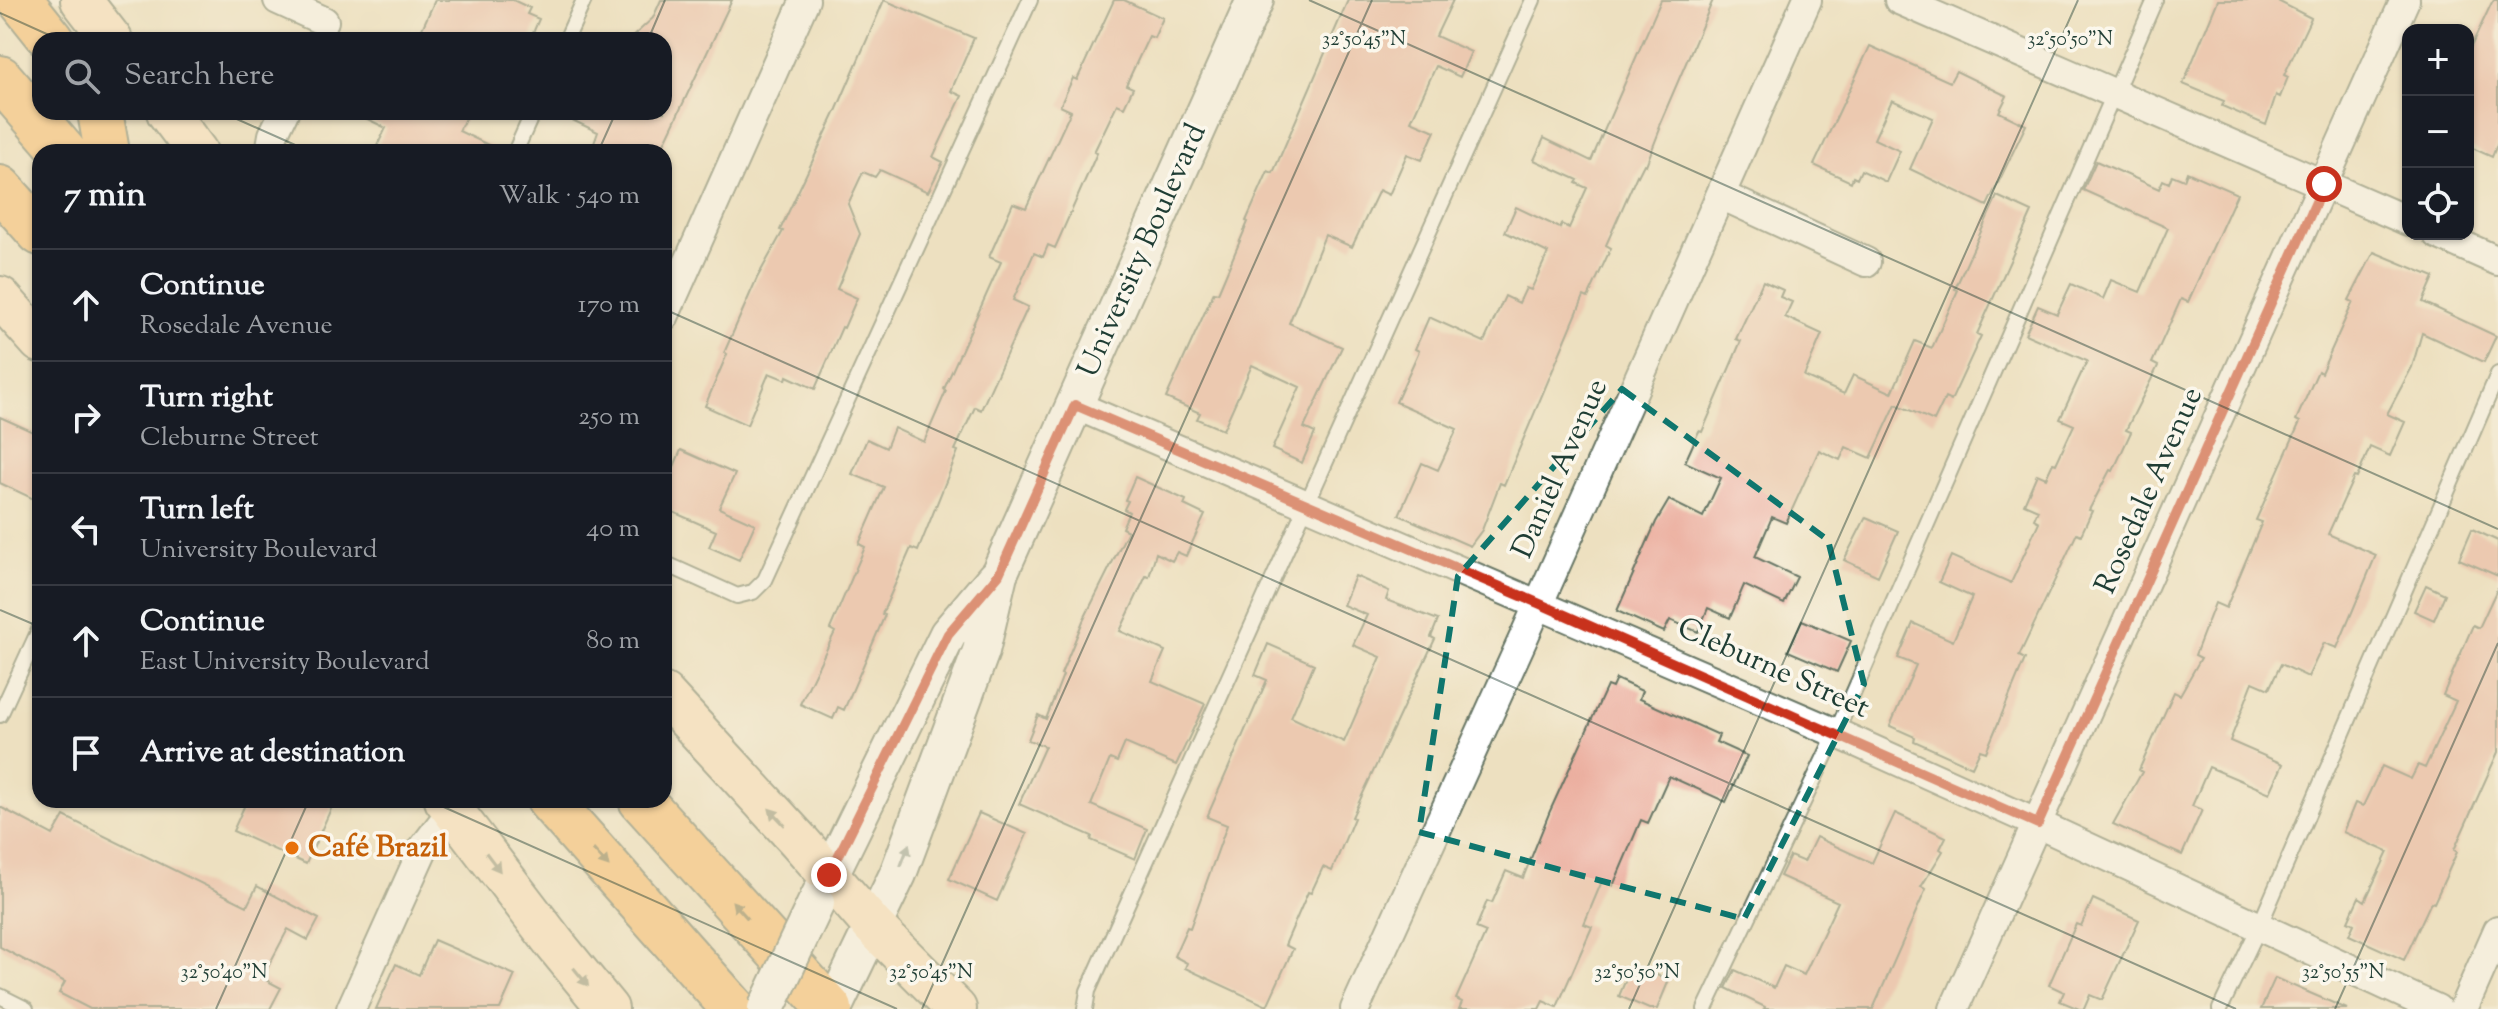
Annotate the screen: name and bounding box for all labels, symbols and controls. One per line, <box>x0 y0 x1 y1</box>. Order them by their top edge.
map controls <box>2402 24 2474 240</box>
button: + <box>2402 24 2474 96</box>
text: 32°50'45"N <box>1322 26 1406 55</box>
text: 32°50'50"N <box>2027 26 2113 55</box>
search box <box>32 32 672 120</box>
icon: search <box>60 54 104 98</box>
text: Search here <box>124 55 274 98</box>
button: − <box>2402 96 2474 168</box>
street label: University Boulevard <box>1068 117 1218 385</box>
route start <box>2306 166 2342 202</box>
button: locate <box>2402 168 2474 240</box>
text: 7 min <box>64 172 146 221</box>
text: Walk · 540 m <box>499 178 640 215</box>
text: Continue <box>140 265 265 308</box>
icon: ahead <box>64 283 108 327</box>
text: 170 m <box>578 287 640 324</box>
text: Rosedale Avenue <box>140 308 333 345</box>
street label: Daniel Avenue <box>1502 372 1620 566</box>
text: Turn right <box>140 377 273 420</box>
street label: Rosedale Avenue <box>2085 381 2215 601</box>
icon: right <box>64 395 108 439</box>
text: 250 m <box>578 399 640 436</box>
text: Cleburne Street <box>140 420 319 457</box>
text: Turn left <box>140 489 254 532</box>
icon: left <box>64 507 108 551</box>
text: 40 m <box>586 511 640 548</box>
text: University Boulevard <box>140 532 377 569</box>
text: Continue <box>140 601 265 644</box>
street label: Cleburne Street <box>1670 607 1876 731</box>
icon: ahead <box>64 619 108 663</box>
text: 80 m <box>586 623 640 660</box>
text: East University Boulevard <box>140 644 430 681</box>
icon: arrive <box>64 731 108 775</box>
text: Arrive at destination <box>140 732 405 775</box>
one-way arrow <box>769 808 787 827</box>
place label: Café Brazil <box>308 827 449 870</box>
marker: Café Brazil <box>283 839 301 857</box>
one-way arrow <box>899 843 912 867</box>
one-way arrow <box>591 849 609 868</box>
one-way arrow <box>484 852 500 872</box>
route end <box>811 857 847 893</box>
one-way arrow <box>731 900 749 919</box>
text: 32°50'40"N <box>181 959 267 988</box>
text: 32°50'45"N <box>889 959 973 988</box>
text: 32°50'50"N <box>1594 959 1680 988</box>
text: 32°50'55"N <box>2302 959 2384 988</box>
one-way arrow <box>572 967 589 987</box>

